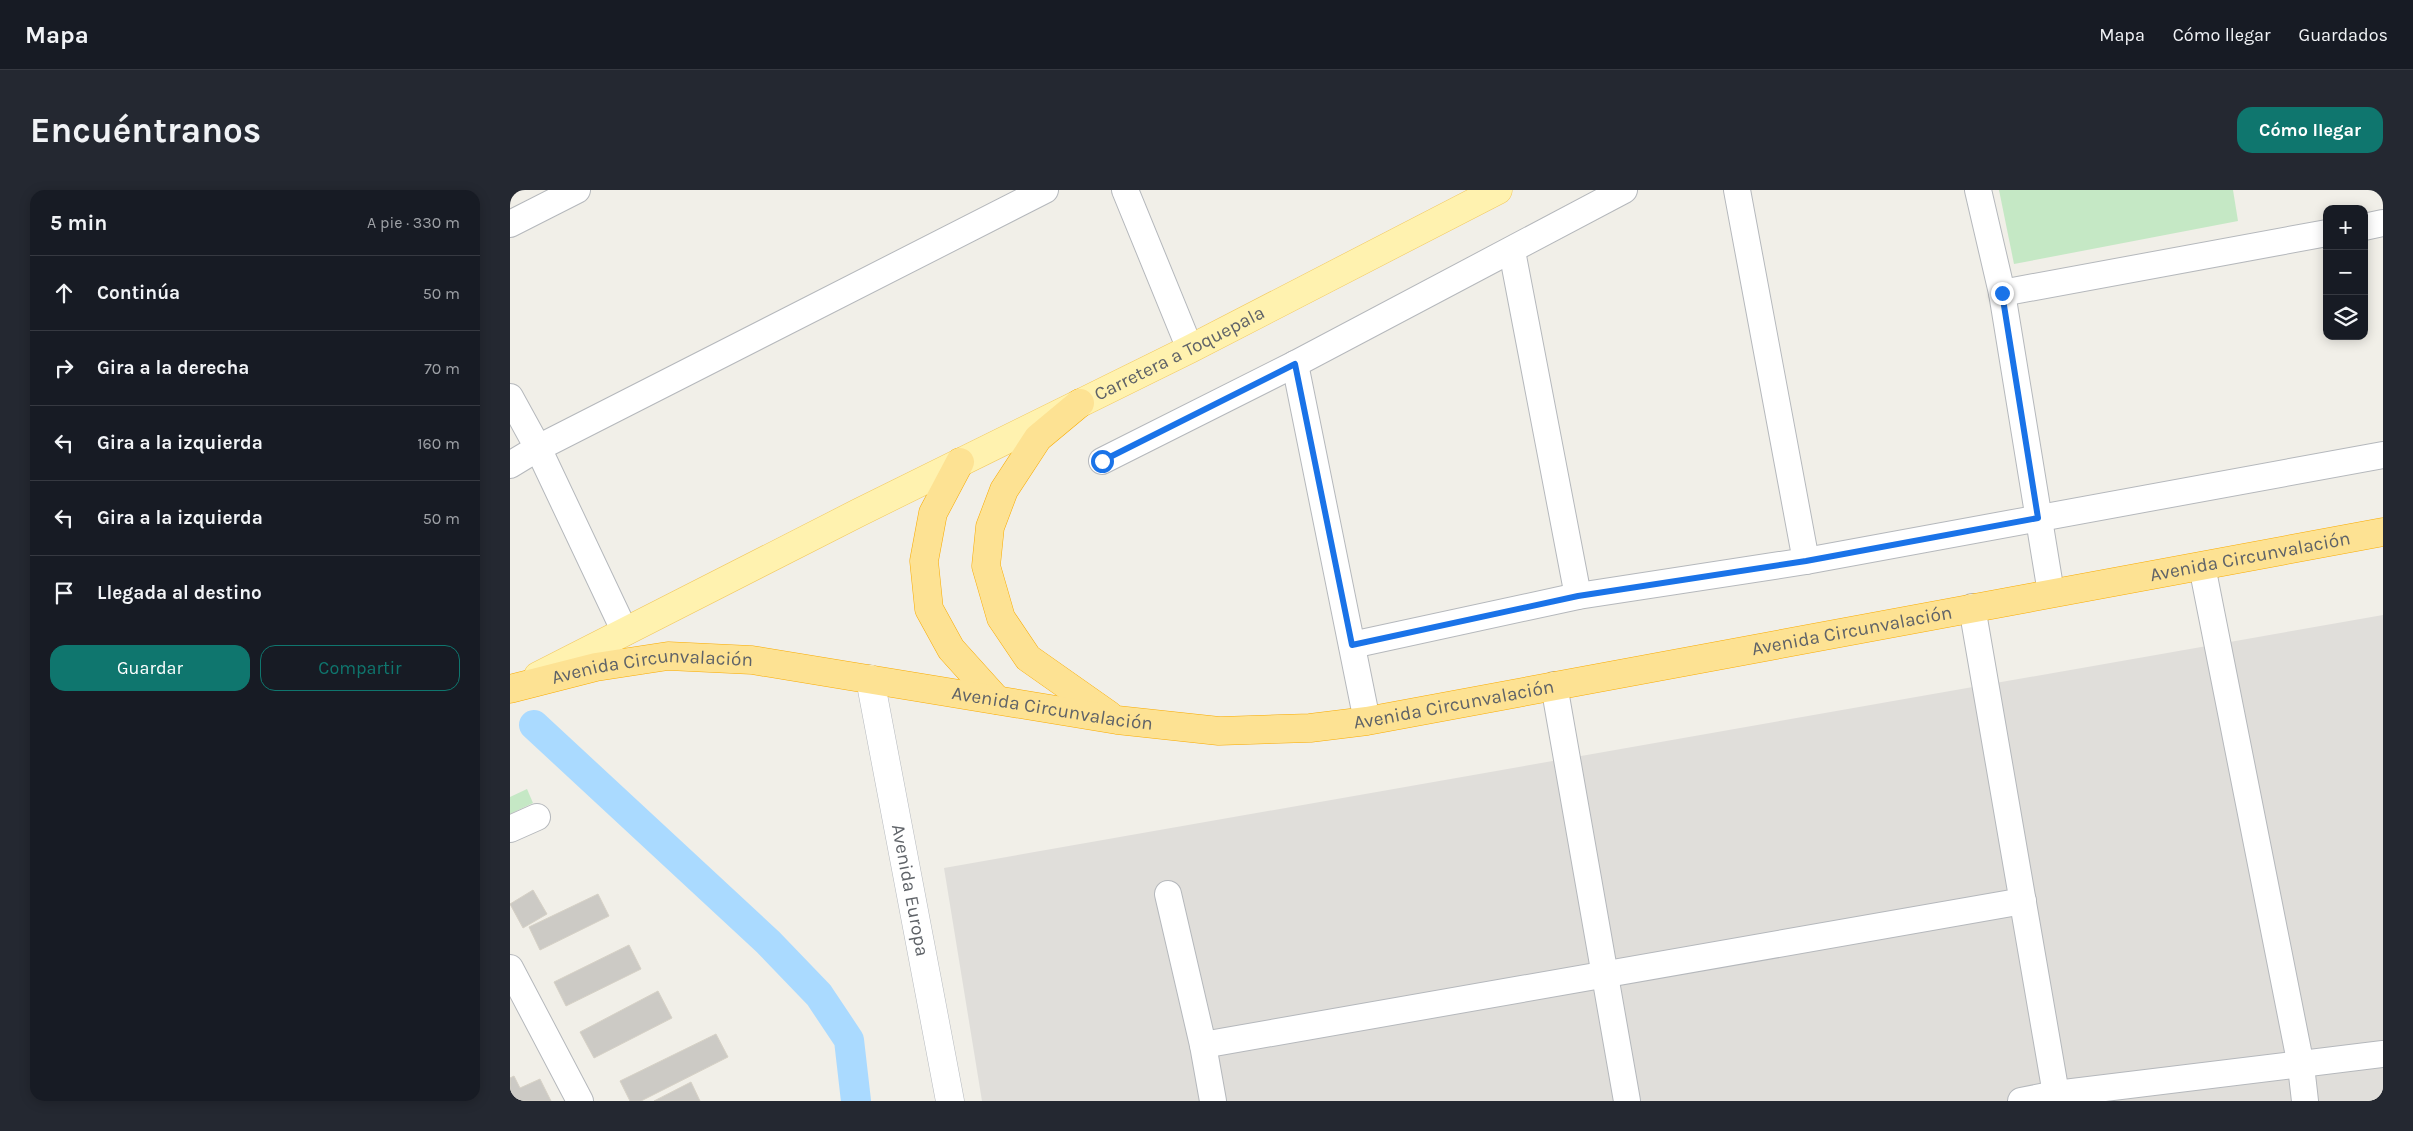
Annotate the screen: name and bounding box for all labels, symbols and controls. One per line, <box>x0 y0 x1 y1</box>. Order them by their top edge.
text: Mapa <box>25 21 89 49</box>
text: Mapa <box>2099 24 2145 46</box>
text: Cómo llegar <box>2173 24 2271 46</box>
text: Guardados <box>2299 24 2388 46</box>
button: Cómo llegar <box>2237 107 2383 153</box>
text: Encuéntranos <box>30 110 261 151</box>
map controls <box>2323 205 2368 340</box>
button: + <box>2323 205 2368 250</box>
text: 5 min <box>50 211 107 235</box>
text: A pie · 330 m <box>367 213 460 232</box>
button: − <box>2323 250 2368 295</box>
icon: ahead <box>50 279 78 307</box>
text: Continúa <box>97 282 180 304</box>
route end <box>1991 282 2014 305</box>
text: 50 m <box>423 284 460 303</box>
button: layers <box>2323 295 2368 340</box>
street label: Carretera a Toquepala <box>1091 301 1268 405</box>
icon: right <box>50 354 78 382</box>
text: Gira a la derecha <box>97 357 249 379</box>
text: 70 m <box>424 359 460 378</box>
icon: left <box>50 429 78 457</box>
text: Gira a la izquierda <box>97 432 263 454</box>
text: 160 m <box>417 434 460 453</box>
route start <box>1091 450 1114 473</box>
icon: left <box>50 504 78 532</box>
text: Gira a la izquierda <box>97 507 263 529</box>
text: 50 m <box>423 509 460 528</box>
street label: Avenida Circunvalación <box>2148 527 2352 586</box>
icon: arrive <box>50 579 78 607</box>
text: Llegada al destino <box>97 582 262 604</box>
street label: Avenida Circunvalación <box>1750 601 1954 660</box>
button: Guardar <box>50 645 250 691</box>
button: Compartir <box>260 645 460 691</box>
street label: Avenida Circunvalación <box>549 645 754 689</box>
street label: Avenida Circunvalación <box>1352 675 1556 734</box>
street label: Avenida Circunvalación <box>950 682 1154 735</box>
street label: Avenida Europa <box>887 822 933 958</box>

